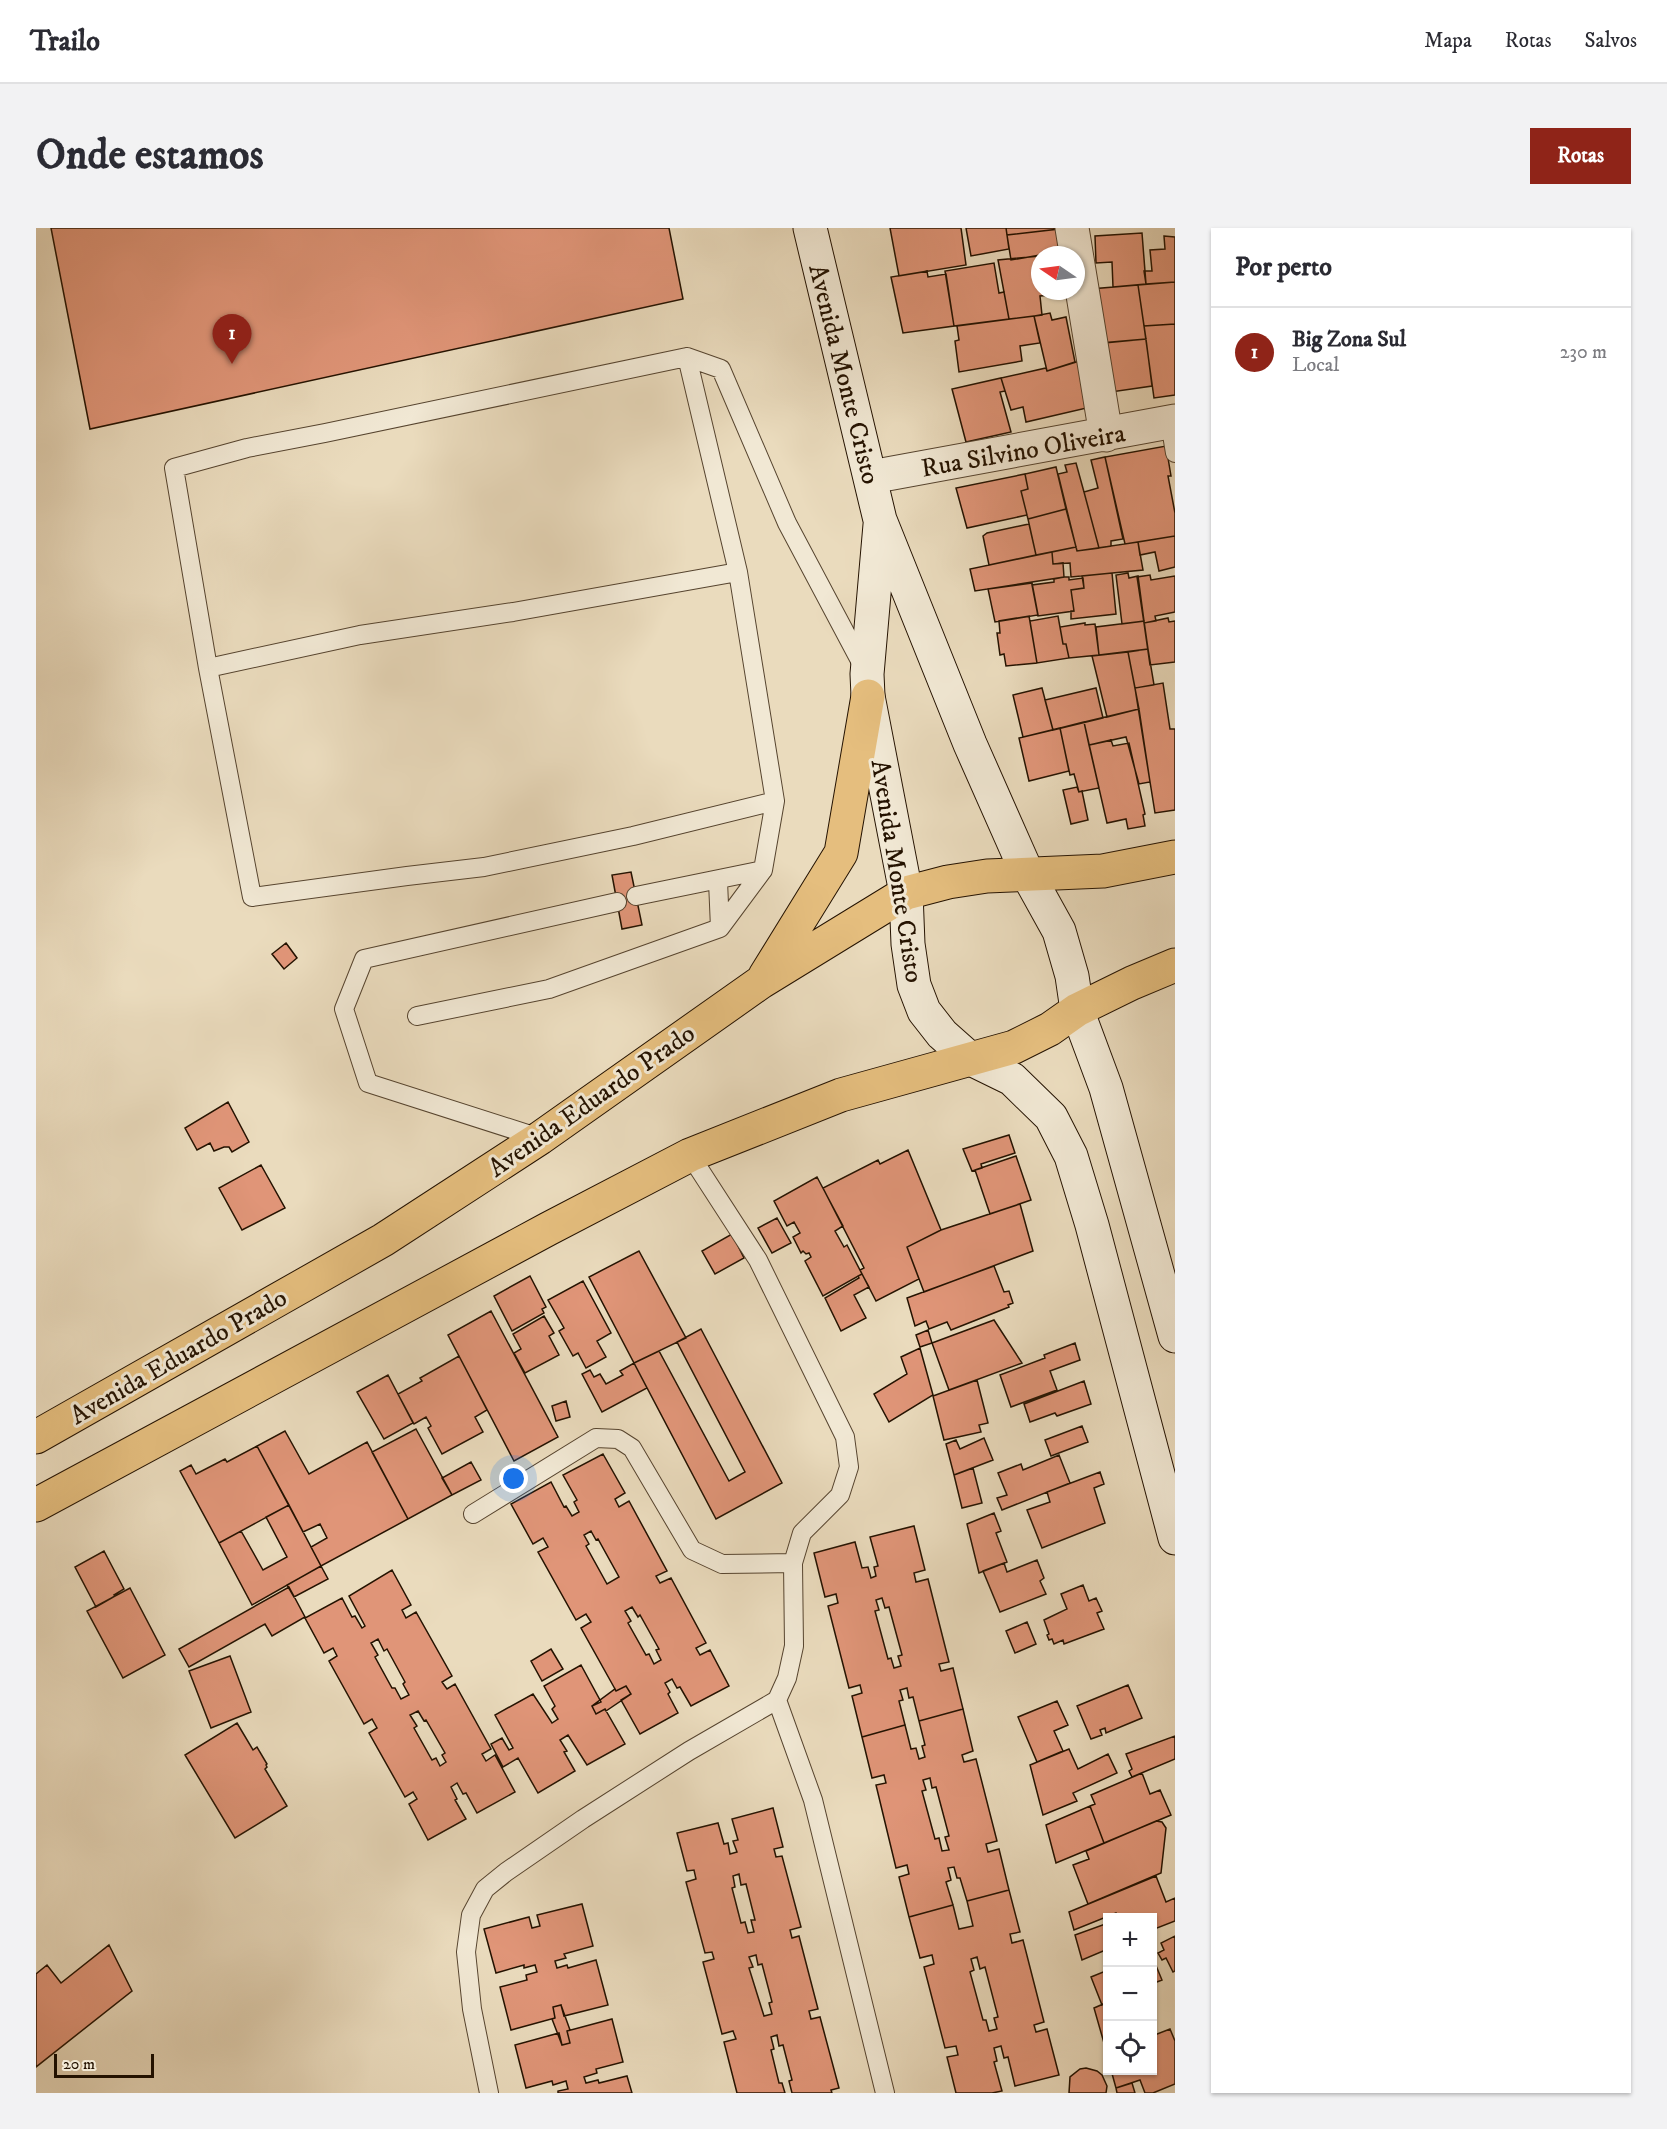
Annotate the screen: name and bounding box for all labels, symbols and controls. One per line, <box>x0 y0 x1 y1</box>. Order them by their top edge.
text: Trailo <box>30 24 100 59</box>
text: Mapa <box>1424 28 1472 54</box>
text: Rotas <box>1505 28 1552 54</box>
text: Salvos <box>1585 28 1637 54</box>
button: Rotas <box>1530 128 1631 184</box>
text: Onde estamos <box>36 130 264 182</box>
north arrow <box>1031 246 1085 300</box>
text: Por perto <box>1235 251 1332 284</box>
street label: Avenida Monte Cristo <box>800 261 887 488</box>
pin: 1 <box>212 314 252 364</box>
text: Big Zona Sul <box>1292 326 1406 353</box>
text: 1 <box>1251 340 1258 365</box>
text: 230 m <box>1560 340 1607 365</box>
text: Local <box>1292 353 1339 378</box>
street label: Rua Silvino Oliveira <box>919 417 1128 486</box>
street label: Avenida Monte Cristo <box>863 757 930 985</box>
street label: Avenida Eduardo Prado <box>482 1017 702 1185</box>
street label: Avenida Eduardo Prado <box>64 1282 293 1433</box>
your location <box>499 1464 528 1493</box>
map controls <box>1103 1913 1157 2075</box>
button: + <box>1103 1913 1157 1967</box>
button: − <box>1103 1967 1157 2021</box>
button: locate <box>1103 2021 1157 2075</box>
scale bar <box>54 2051 154 2078</box>
text: 20 m <box>63 2054 95 2074</box>

